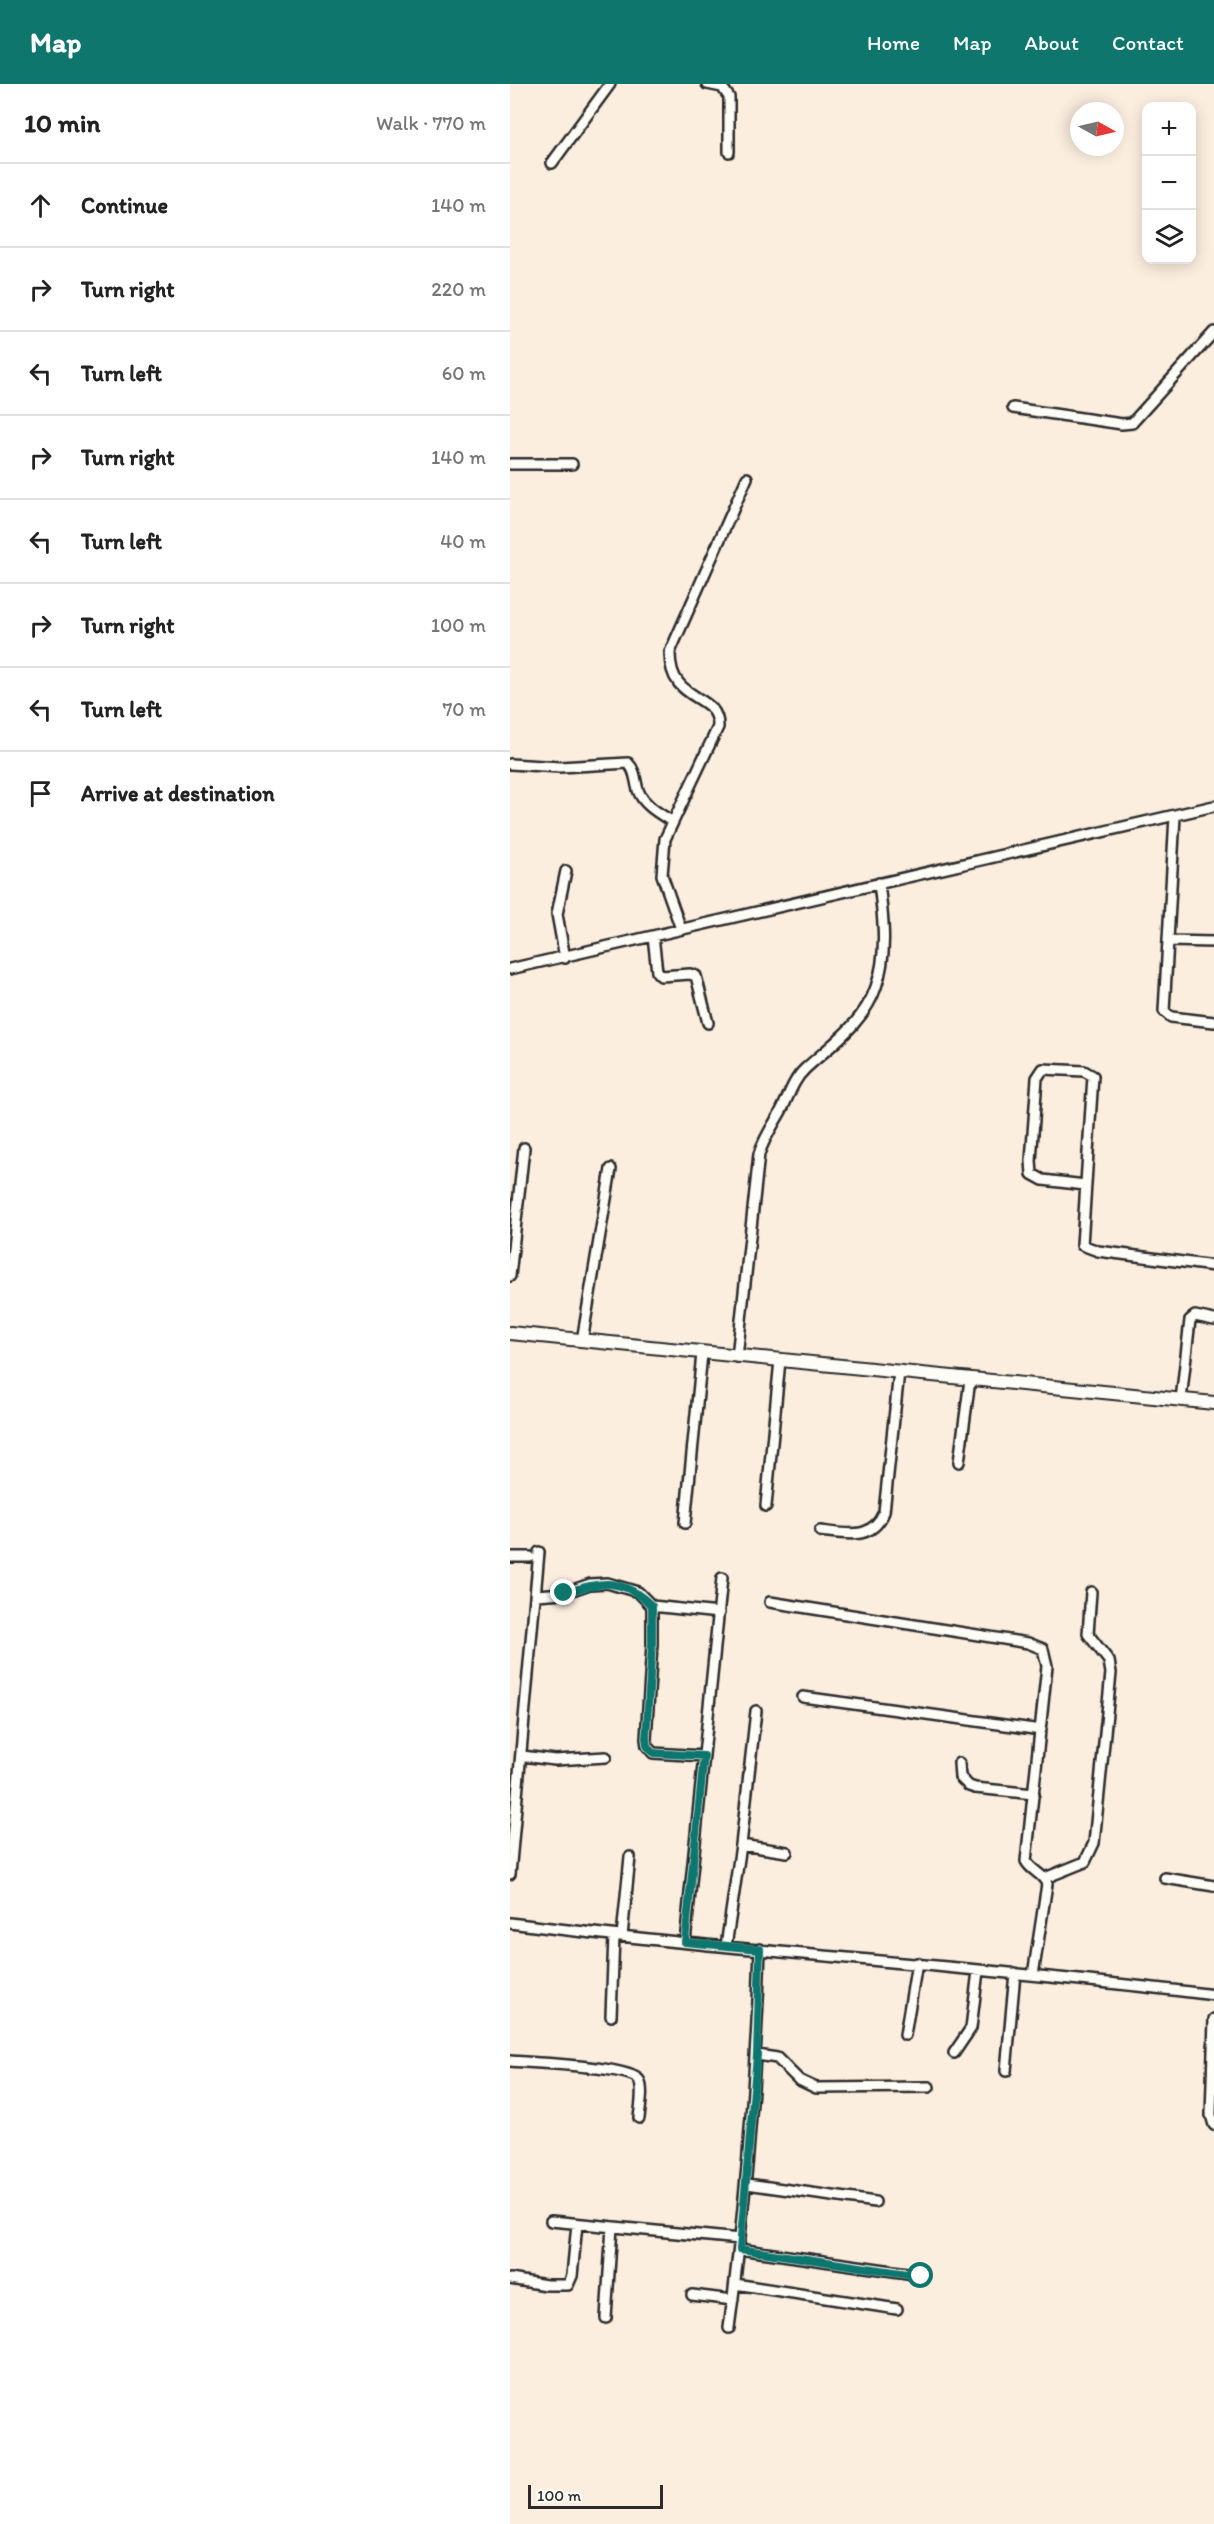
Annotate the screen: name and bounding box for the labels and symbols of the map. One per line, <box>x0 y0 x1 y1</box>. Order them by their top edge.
north arrow <box>1070 102 1124 156</box>
route end <box>550 1579 576 1605</box>
route start <box>907 2262 933 2288</box>
scale bar <box>528 2482 663 2510</box>

